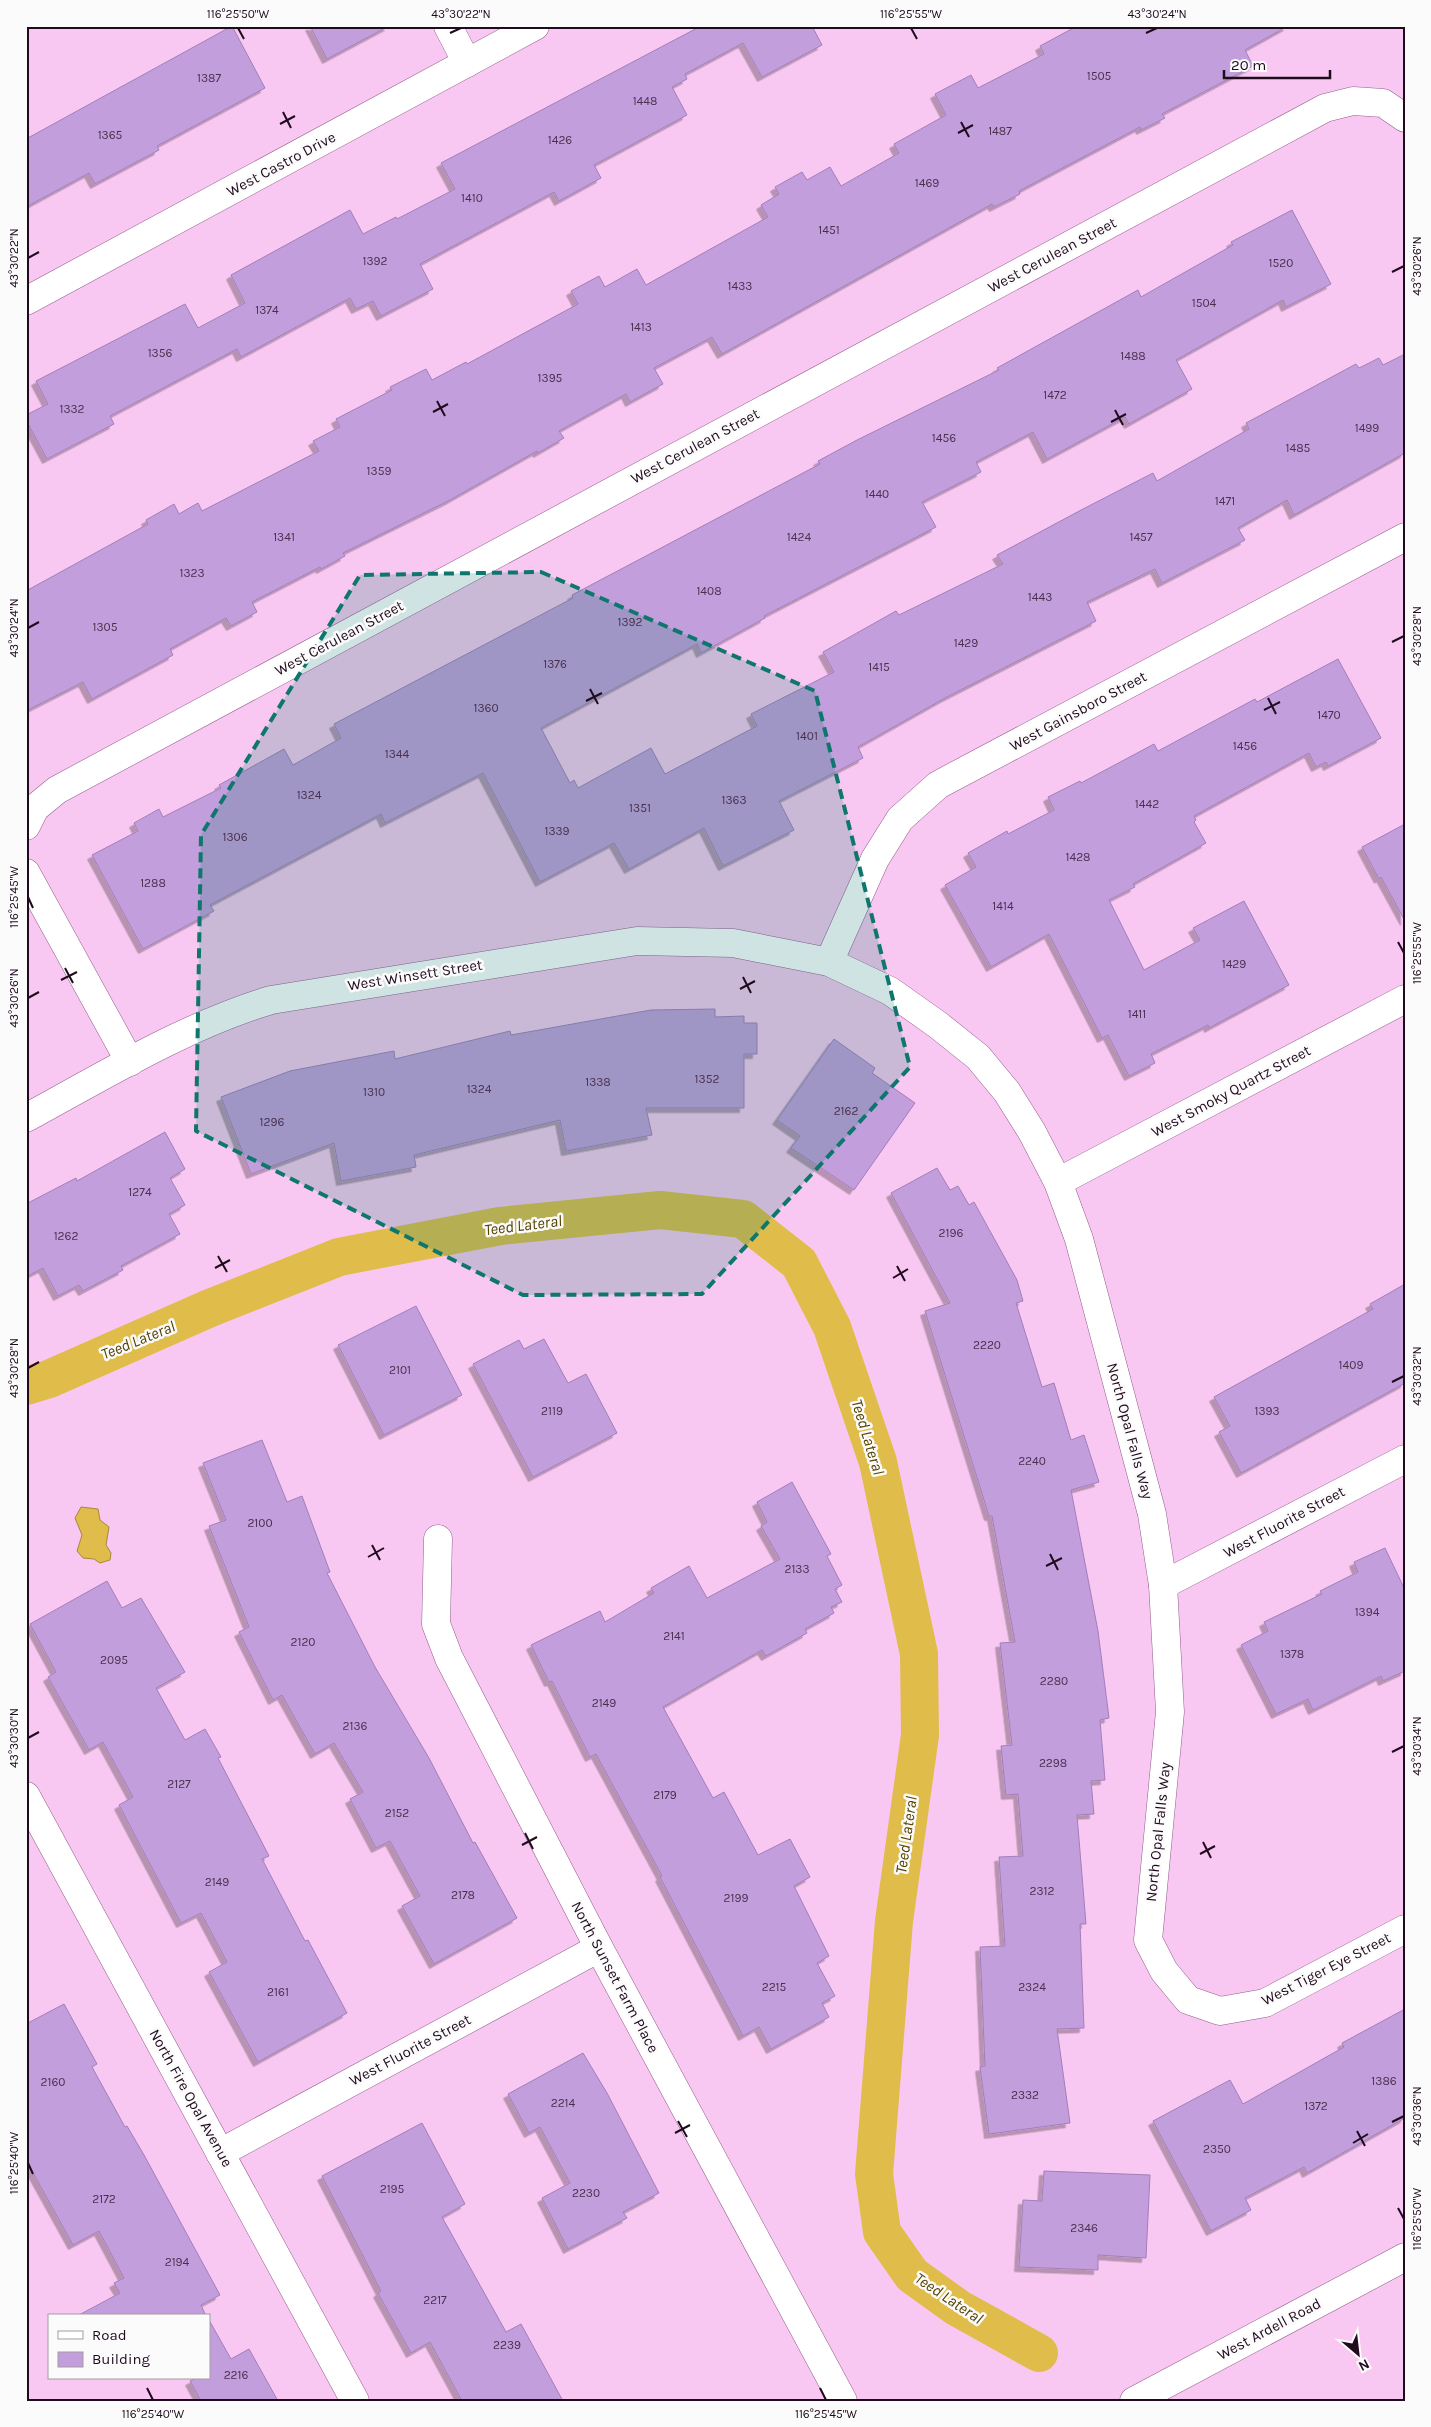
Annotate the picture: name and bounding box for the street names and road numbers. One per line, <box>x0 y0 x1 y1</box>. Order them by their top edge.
street label: West Castro Drive <box>223 128 339 200</box>
street label: West Cerulean Street <box>985 213 1120 297</box>
street label: West Cerulean Street <box>628 404 763 488</box>
street label: West Cerulean Street <box>272 596 407 680</box>
street label: West Gainsboro Street <box>1006 667 1150 755</box>
street label: West Winsett Street <box>346 955 484 995</box>
street label: West Smoky Quartz Street <box>1148 1041 1314 1141</box>
street label: North Opal Falls Way <box>1103 1361 1157 1501</box>
street label: West Fluorite Street <box>1220 1482 1348 1562</box>
street label: North Opal Falls Way <box>1142 1761 1174 1903</box>
street label: North Sunset Farm Place <box>567 1898 663 2056</box>
street label: West Tiger Eye Street <box>1258 1928 1394 2009</box>
street label: West Fluorite Street <box>346 2010 474 2090</box>
street label: North Fire Opal Avenue <box>146 2026 236 2170</box>
street label: West Ardell Road <box>1214 2294 1324 2364</box>

